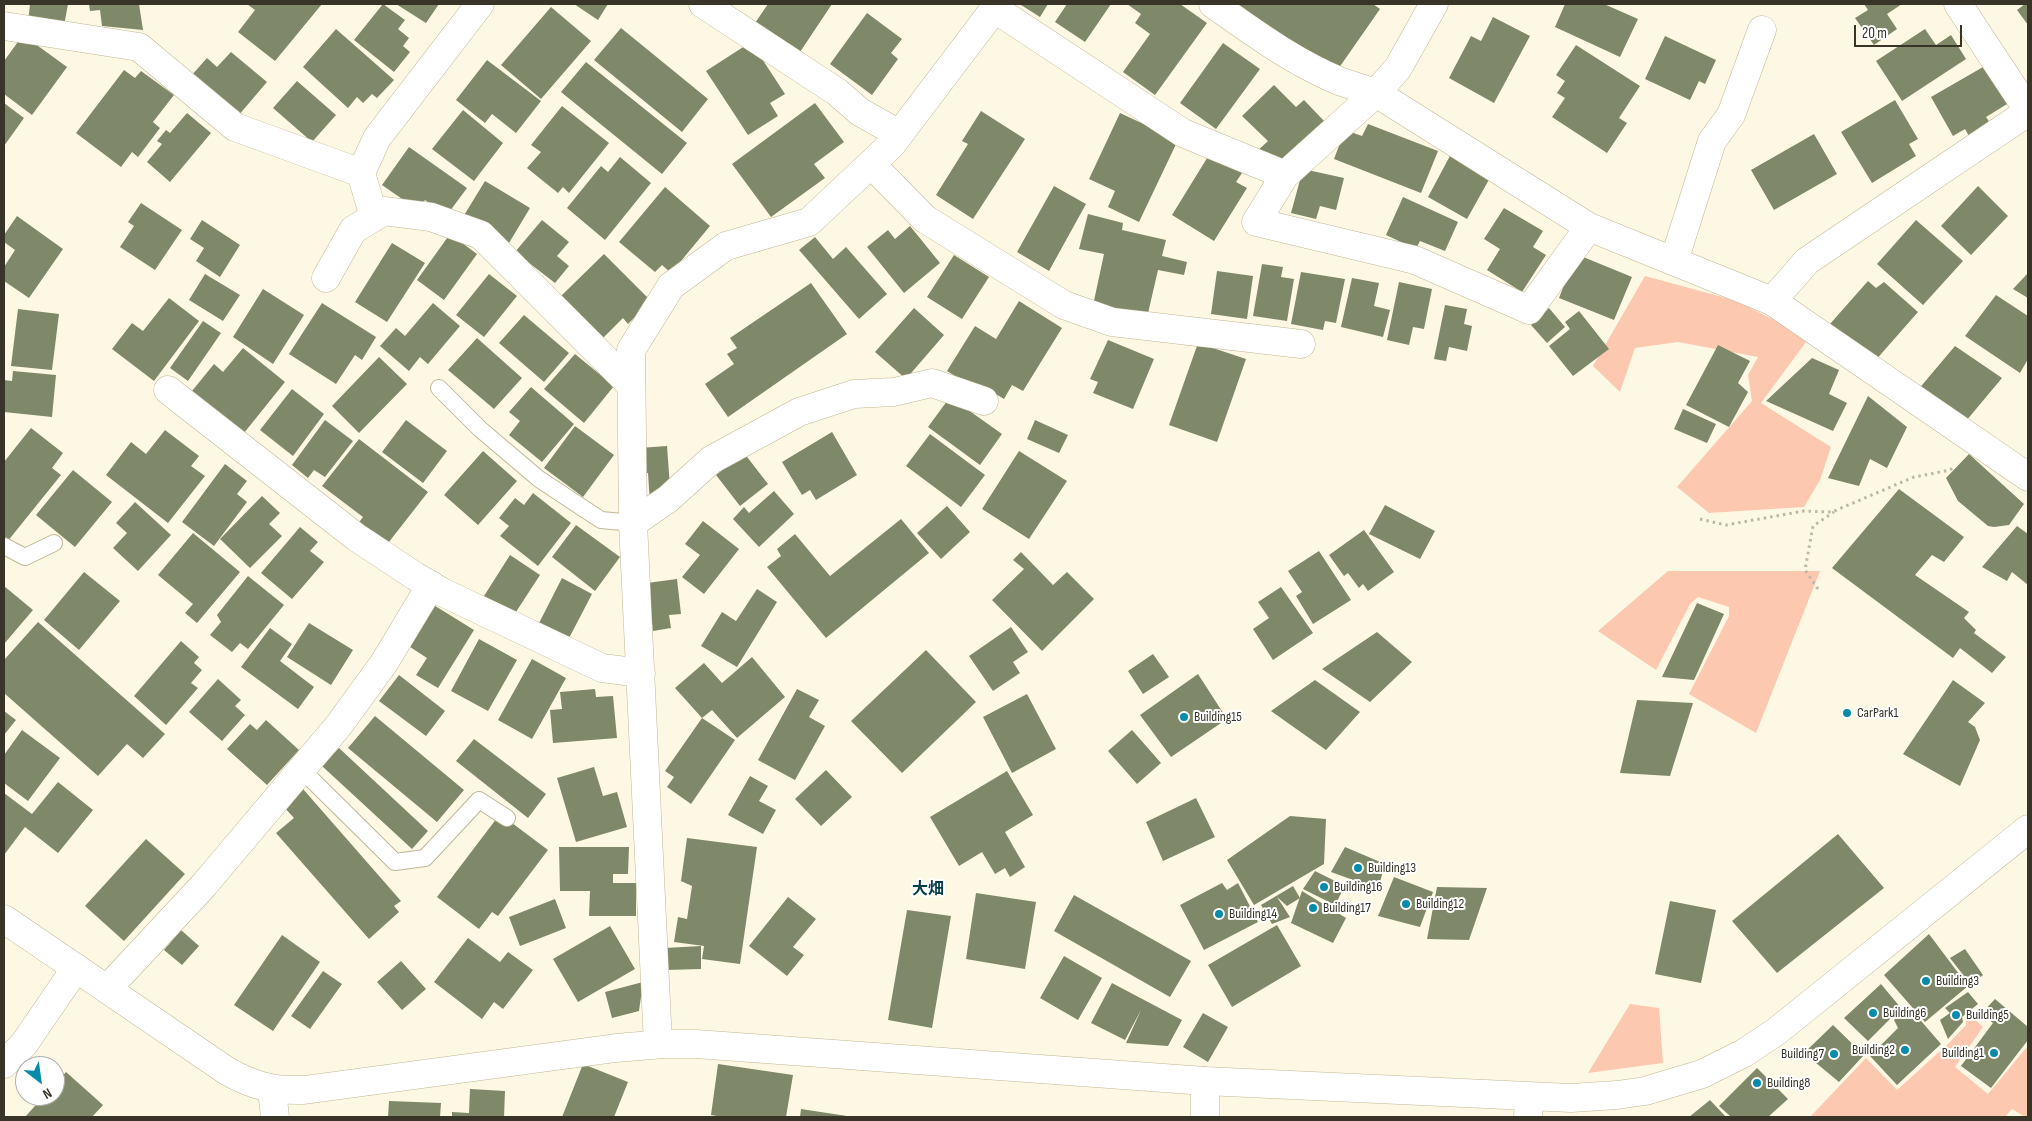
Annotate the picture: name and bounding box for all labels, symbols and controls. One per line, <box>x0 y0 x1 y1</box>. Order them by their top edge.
scale bar <box>1857 15 1964 47</box>
text: 20 m <box>1862 24 1887 43</box>
place label: CarPark1 <box>1857 705 1898 721</box>
marker: CarPark1 <box>1841 707 1853 719</box>
place label: Building15 <box>1194 709 1242 725</box>
marker: Building15 <box>1178 711 1190 723</box>
place label: Building13 <box>1368 860 1416 876</box>
marker: Building13 <box>1352 862 1364 874</box>
place label: Building16 <box>1334 879 1382 895</box>
district label: 大畑 <box>912 880 944 900</box>
marker: Building16 <box>1318 881 1330 893</box>
place label: Building12 <box>1416 896 1464 912</box>
marker: Building12 <box>1400 898 1412 910</box>
place label: Building17 <box>1323 900 1371 916</box>
marker: Building17 <box>1307 902 1319 914</box>
place label: Building14 <box>1229 906 1277 922</box>
marker: Building14 <box>1213 908 1225 920</box>
place label: Building3 <box>1936 973 1979 989</box>
marker: Building3 <box>1920 975 1932 987</box>
place label: Building6 <box>1883 1005 1926 1021</box>
marker: Building6 <box>1867 1007 1879 1019</box>
place label: Building5 <box>1966 1007 2009 1023</box>
marker: Building5 <box>1950 1009 1962 1021</box>
place label: Building2 <box>1852 1042 1895 1058</box>
marker: Building2 <box>1899 1044 1911 1056</box>
place label: Building1 <box>1942 1045 1984 1061</box>
place label: Building7 <box>1781 1046 1824 1062</box>
marker: Building1 <box>1988 1047 2000 1059</box>
marker: Building7 <box>1828 1048 1840 1060</box>
north arrow <box>15 1056 65 1106</box>
place label: Building8 <box>1767 1075 1810 1091</box>
marker: Building8 <box>1751 1077 1763 1089</box>
text: N <box>40 1084 55 1103</box>

